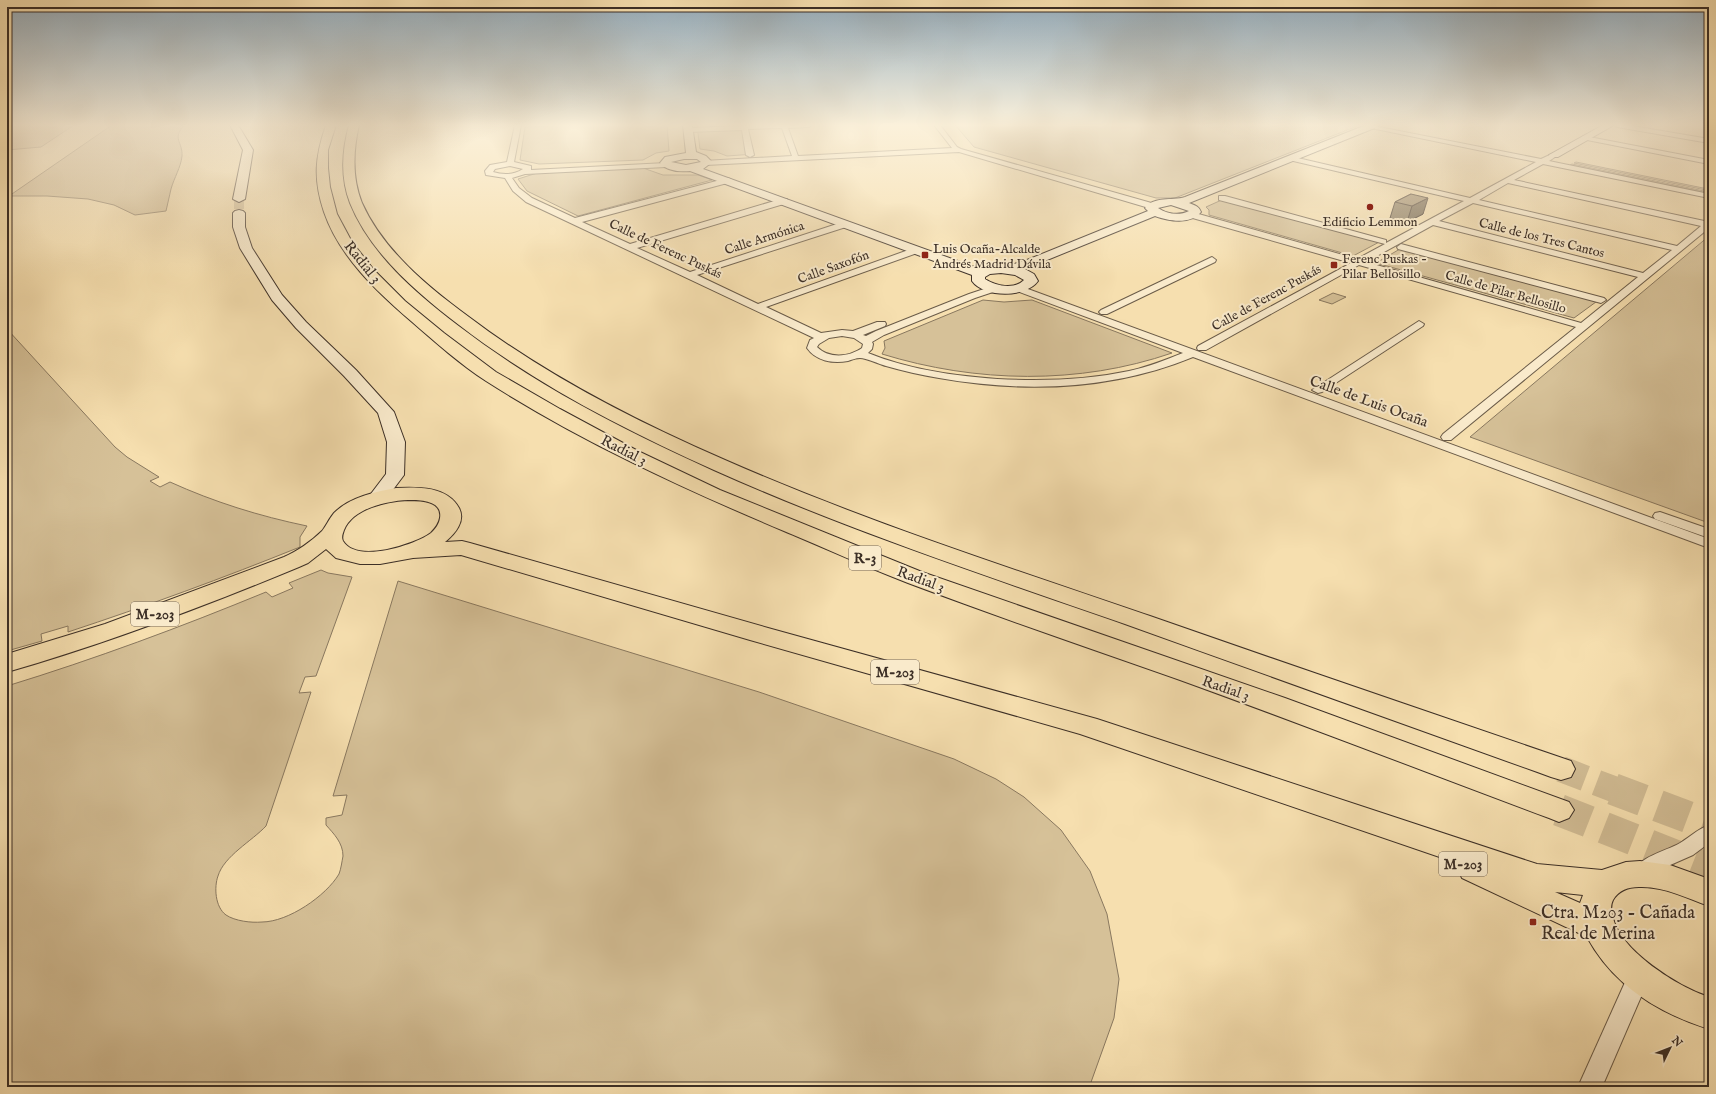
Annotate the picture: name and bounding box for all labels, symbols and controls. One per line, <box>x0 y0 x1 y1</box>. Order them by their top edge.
marker: Edificio Lemmon <box>1365 202 1375 212</box>
place label: Edificio Lemmon <box>1322 214 1418 231</box>
street label: Calle de los Tres Cantos <box>1477 215 1607 262</box>
street label: Calle de Ferenc Puskás <box>606 216 725 283</box>
street label: Calle Armónica <box>722 217 807 259</box>
street label: Radial 3 <box>340 237 386 287</box>
place label: Luis Ocaña-Alcalde Andrés Madrid Dávila <box>932 241 1051 273</box>
street label: Calle Saxofón <box>795 247 872 288</box>
marker: Luis Ocaña-Alcalde Andrés Madrid Dávila <box>920 250 930 260</box>
place label: Ferenc Puskas - Pilar Bellosillo <box>1342 251 1427 283</box>
marker: Ferenc Puskas - Pilar Bellosillo <box>1329 260 1339 270</box>
street label: Calle de Ferenc Puskás <box>1209 261 1325 335</box>
street label: Calle de Pilar Bellosillo <box>1443 267 1568 318</box>
street label: Calle de Luis Ocaña <box>1307 371 1431 432</box>
street label: Radial 3 <box>597 431 650 470</box>
road number: R-3 <box>849 546 881 570</box>
street label: Radial 3 <box>894 562 947 597</box>
road number: M-203 <box>131 602 179 626</box>
road number: M-203 <box>871 660 919 684</box>
street label: Radial 3 <box>1199 671 1252 705</box>
road number: M-203 <box>1439 852 1487 876</box>
place label: Ctra. M203 - Cañada Real de Merina <box>1541 902 1695 946</box>
marker: Ctra. M203 - Cañada Real de Merina <box>1528 917 1538 927</box>
north arrow <box>1650 1028 1690 1068</box>
text: N <box>1668 1033 1685 1050</box>

